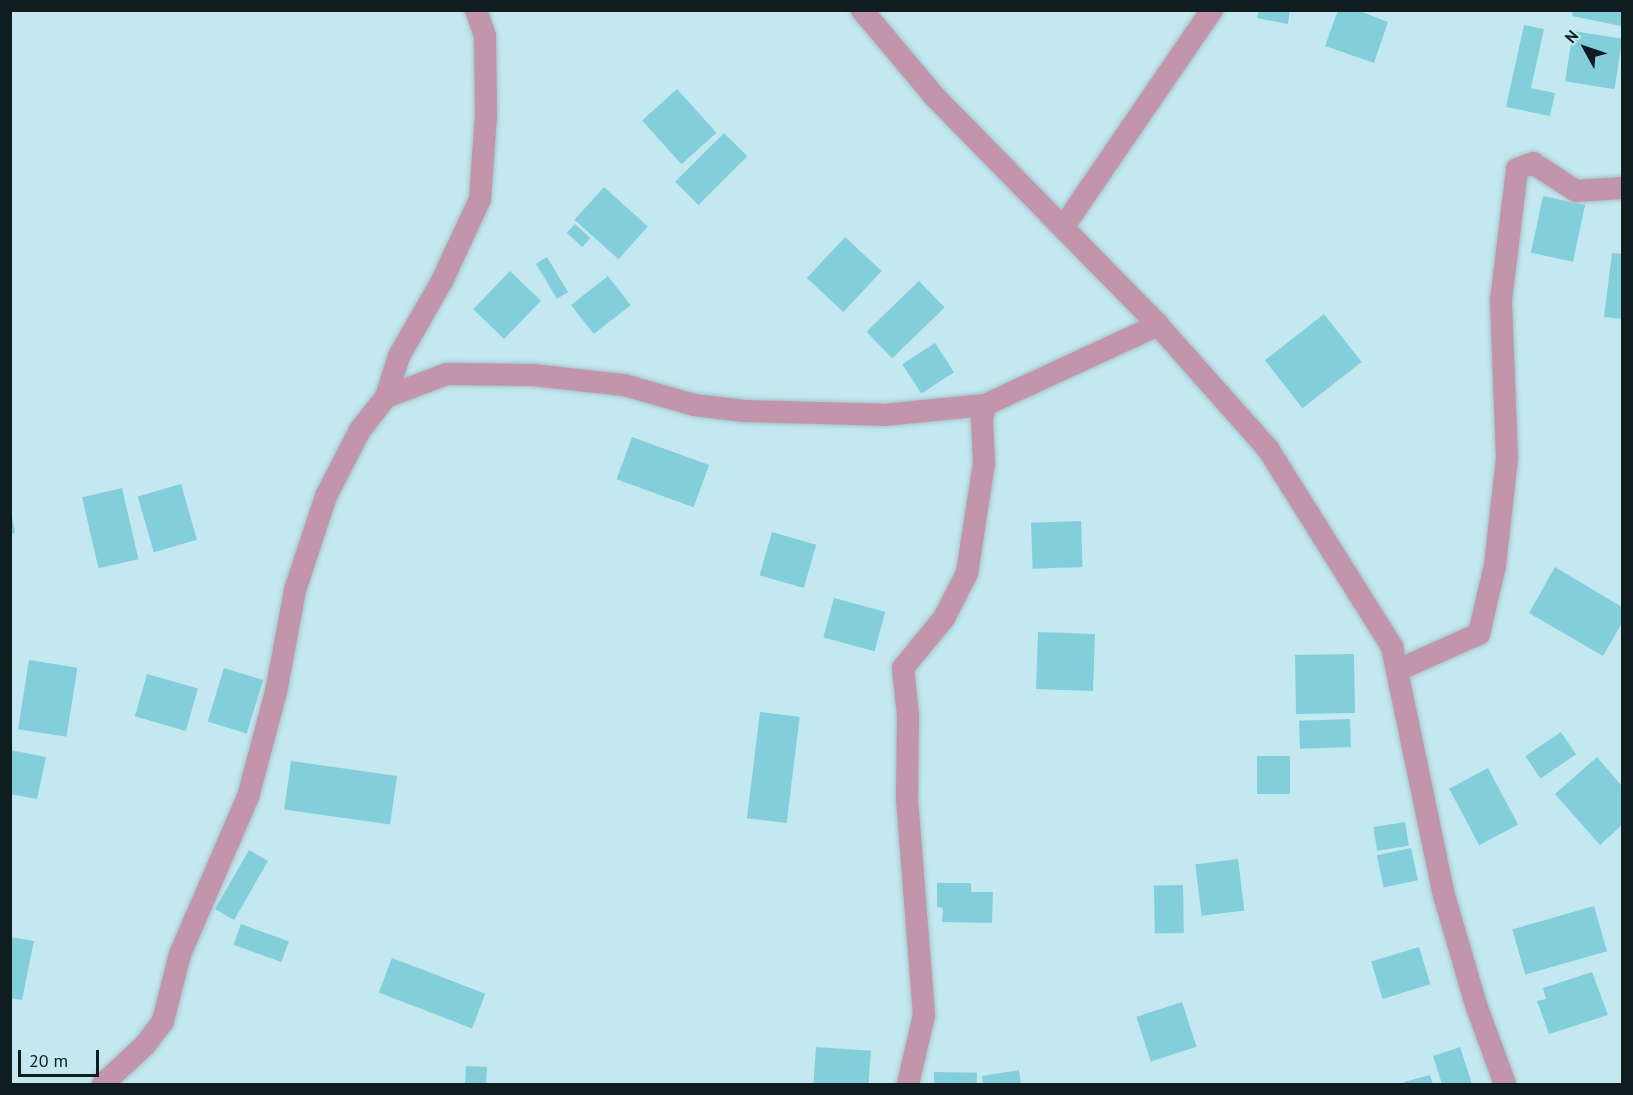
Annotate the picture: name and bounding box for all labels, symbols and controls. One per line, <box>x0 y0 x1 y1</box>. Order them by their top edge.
north arrow <box>1555 18 1615 78</box>
text: N <box>1560 26 1582 47</box>
scale bar <box>21 1038 102 1076</box>
text: 20 m <box>29 1049 68 1072</box>

